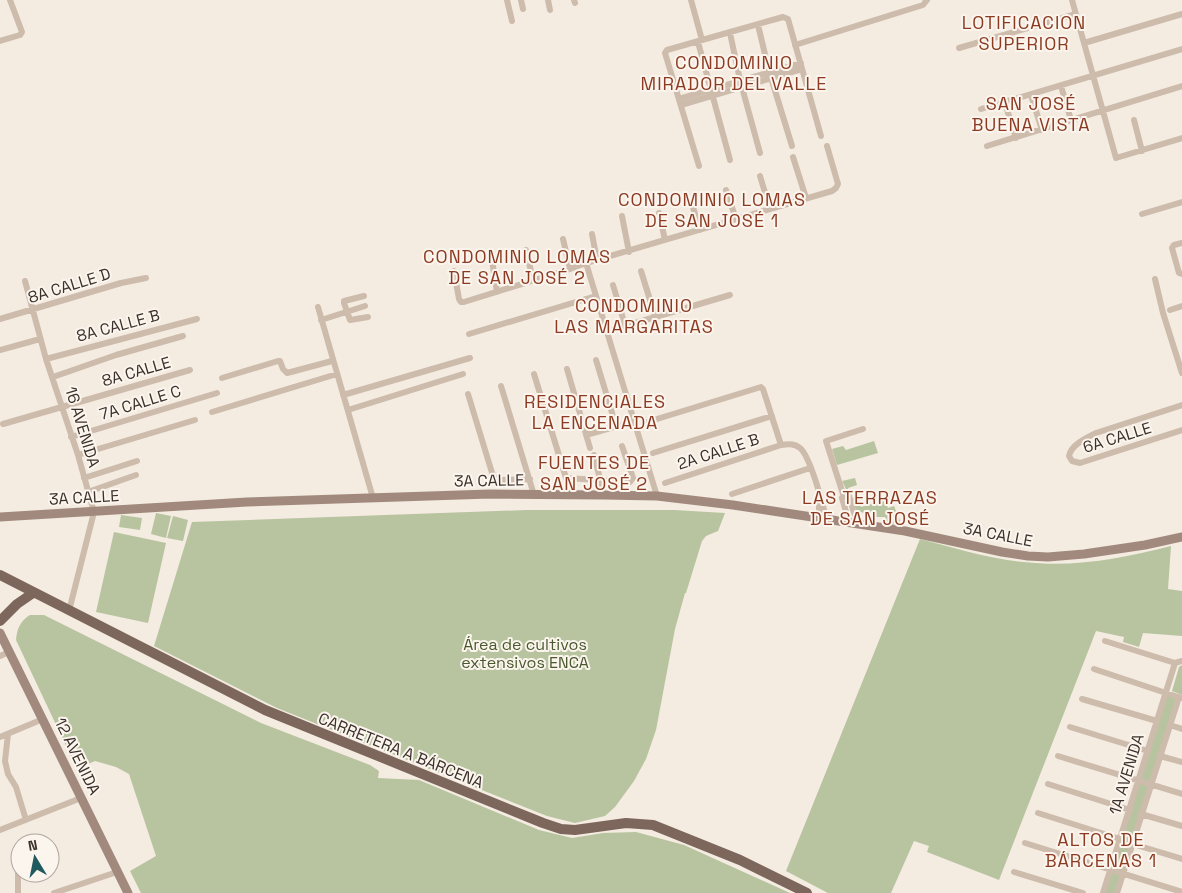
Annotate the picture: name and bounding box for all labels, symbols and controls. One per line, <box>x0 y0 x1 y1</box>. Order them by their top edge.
district label: LOTIFICACION SUPERIOR <box>962 11 1086 55</box>
district label: CONDOMINIO MIRADOR DEL VALLE <box>641 51 827 95</box>
district label: SAN JOSÉ BUENA VISTA <box>971 92 1091 136</box>
district label: CONDOMINIO LOMAS DE SAN JOSÉ 1 <box>618 188 806 232</box>
district label: CONDOMINIO LOMAS DE SAN JOSÉ 2 <box>423 245 611 289</box>
street label: 8A CALLE D <box>25 263 113 308</box>
district label: CONDOMINIO LAS MARGARITAS <box>554 294 714 338</box>
street label: 8A CALLE B <box>74 304 162 347</box>
street label: 8A CALLE <box>99 352 173 391</box>
street label: 7A CALLE C <box>97 380 183 425</box>
street label: 16 AVENIDA <box>60 384 105 470</box>
district label: RESIDENCIALES LA ENCENADA <box>524 390 666 434</box>
street label: 6A CALLE <box>1080 417 1154 458</box>
street label: 2A CALLE B <box>674 428 762 475</box>
district label: FUENTES DE SAN JOSÉ 2 <box>538 451 650 495</box>
street label: 3A CALLE <box>454 469 524 492</box>
street label: 3A CALLE <box>48 485 120 510</box>
district label: LAS TERRAZAS DE SAN JOSÉ <box>802 486 938 530</box>
street label: 3A CALLE <box>961 517 1034 552</box>
park label: Área de cultivos extensivos ENCA <box>461 634 589 673</box>
street label: CARRETERA A BÁRCENA <box>315 708 487 793</box>
street label: 12 AVENIDA <box>50 714 105 798</box>
street label: 1A AVENIDA <box>1104 731 1149 817</box>
district label: ALTOS DE BÁRCENAS 1 <box>1045 828 1157 872</box>
north arrow <box>10 833 60 883</box>
text: N <box>27 836 39 855</box>

